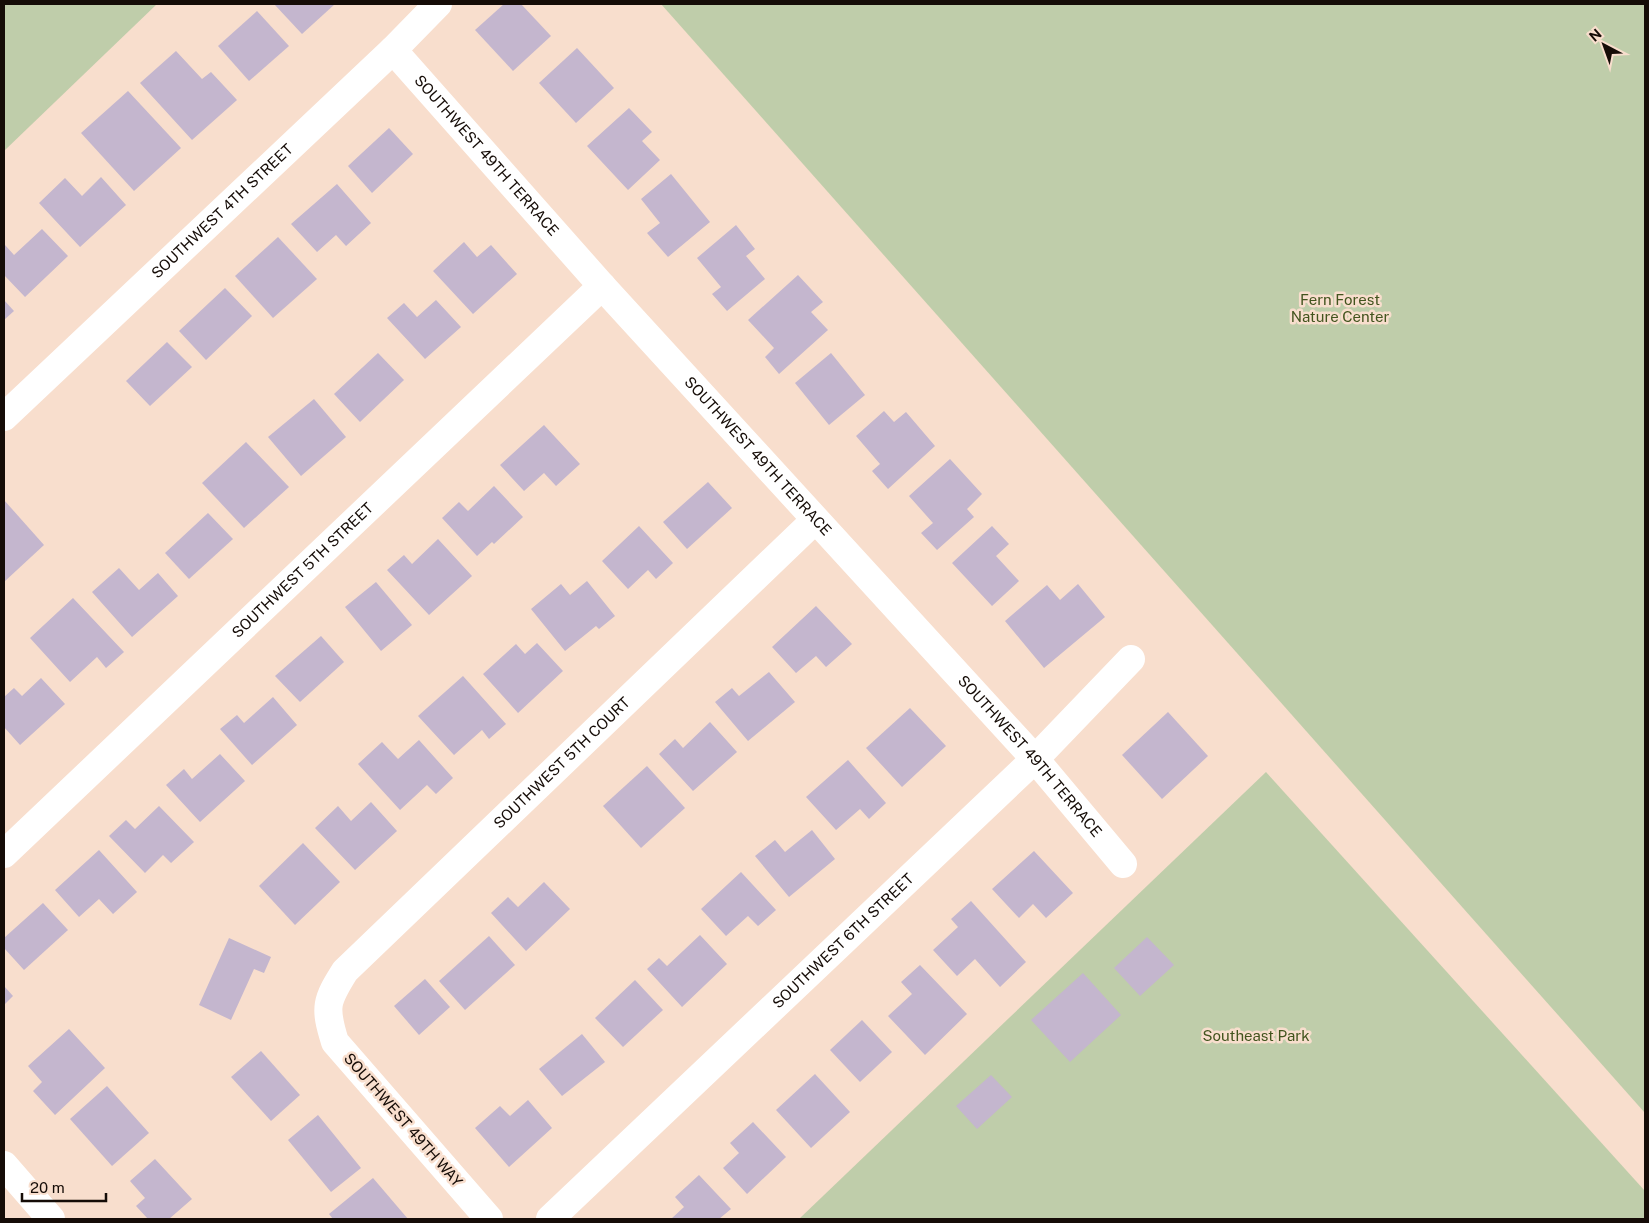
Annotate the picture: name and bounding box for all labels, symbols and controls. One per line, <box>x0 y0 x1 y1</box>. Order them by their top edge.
north arrow <box>1579 20 1629 70</box>
text: N <box>1586 26 1605 45</box>
street label: SOUTHWEST 49TH TERRACE <box>411 71 562 239</box>
street label: SOUTHWEST 4TH STREET <box>148 140 296 281</box>
park label: Fern Forest Nature Center <box>1291 291 1389 325</box>
street label: SOUTHWEST 49TH TERRACE <box>681 373 835 539</box>
street label: SOUTHWEST 5TH STREET <box>228 499 376 641</box>
street label: SOUTHWEST 49TH TERRACE <box>955 672 1105 840</box>
street label: SOUTHWEST 5TH COURT <box>490 693 633 832</box>
street label: SOUTHWEST 6TH STREET <box>769 870 917 1011</box>
park label: Southeast Park <box>1202 1027 1310 1044</box>
street label: SOUTHWEST 49TH WAY <box>341 1049 466 1190</box>
scale bar <box>22 1170 106 1202</box>
text: 20 m <box>30 1179 65 1196</box>

